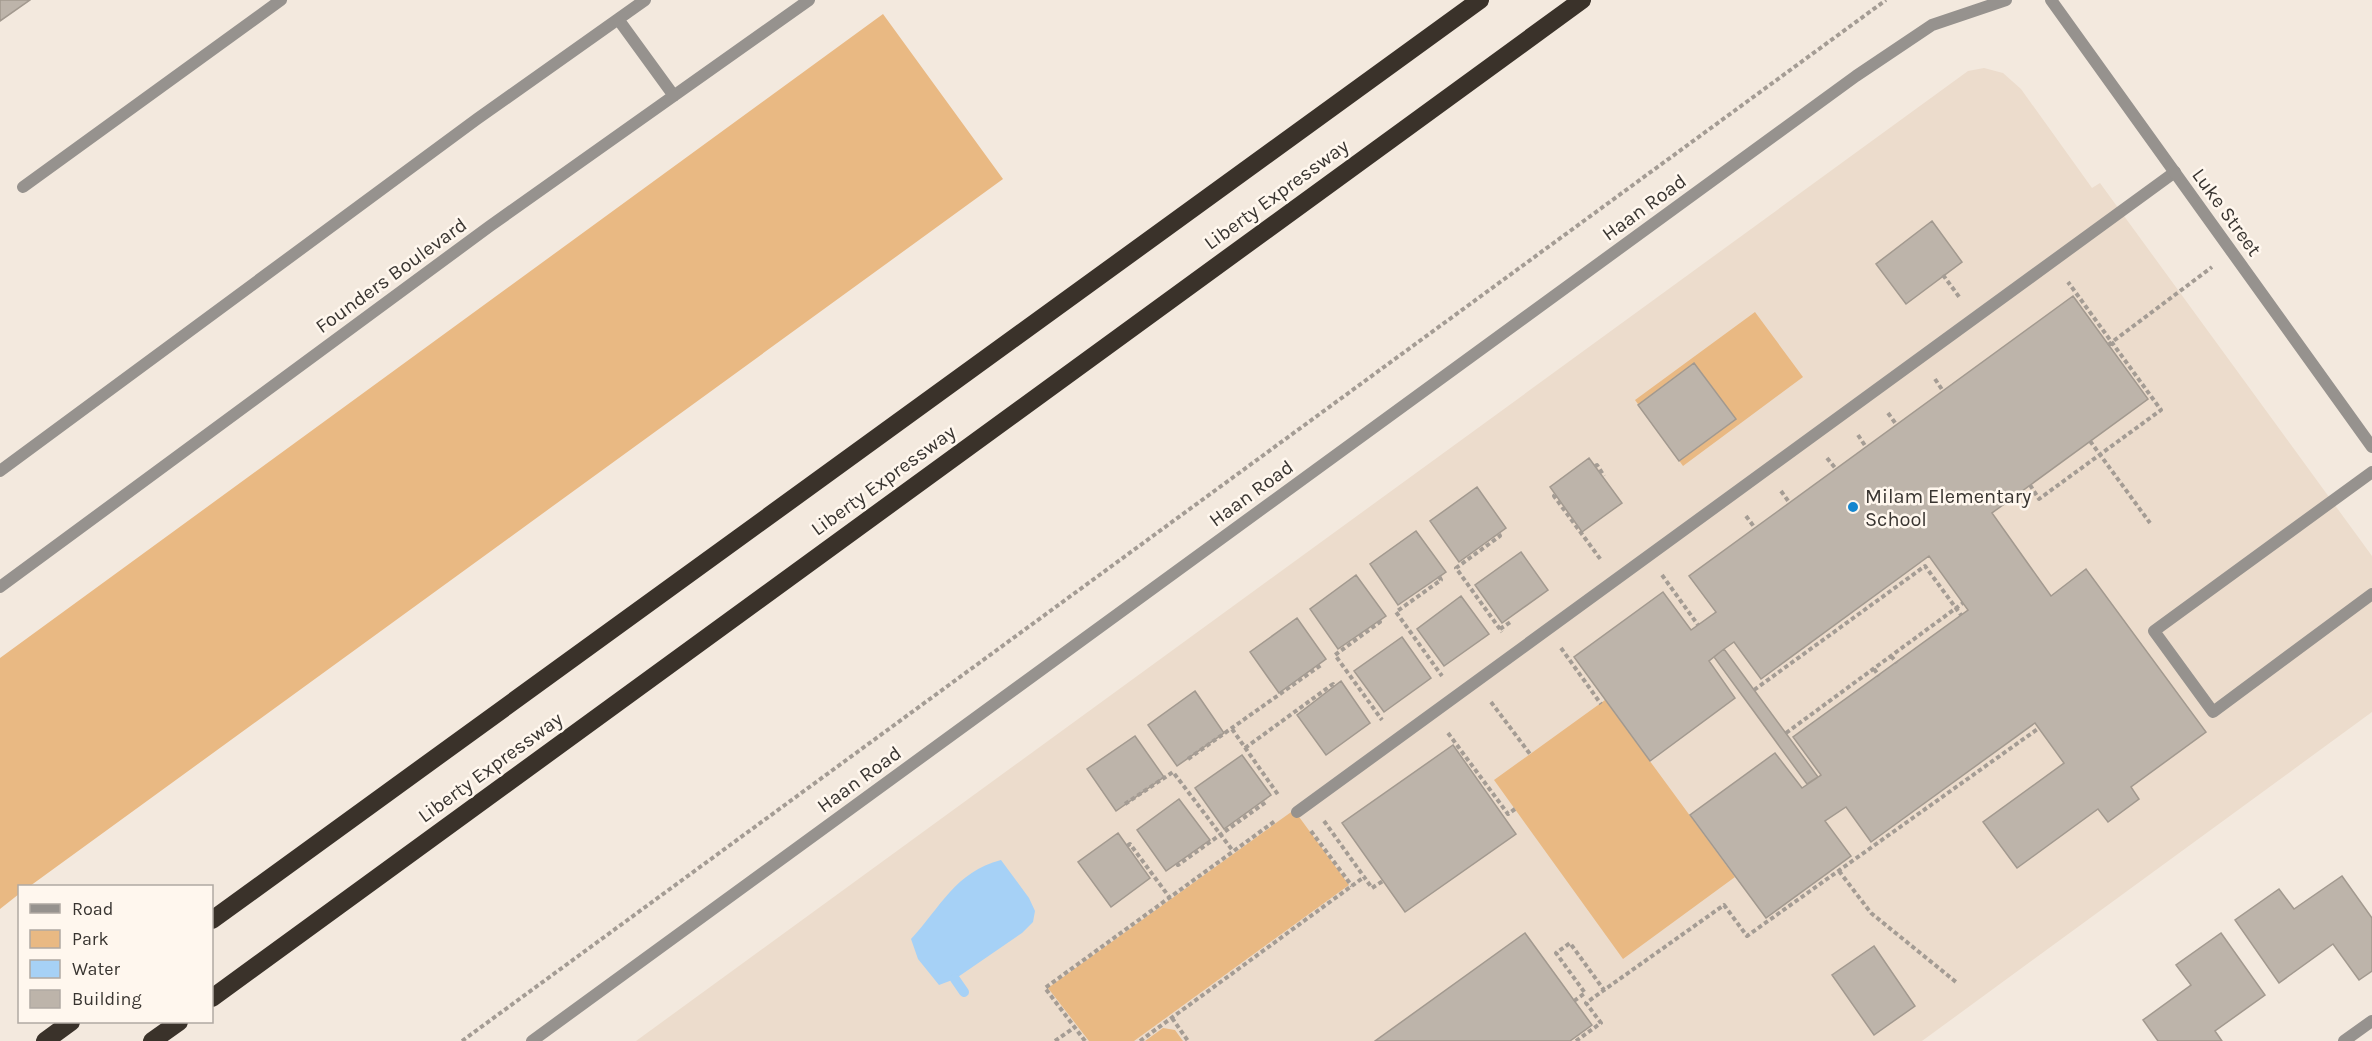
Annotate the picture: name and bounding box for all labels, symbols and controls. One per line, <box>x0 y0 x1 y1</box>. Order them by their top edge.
street label: Liberty Expressway <box>1200 134 1353 254</box>
street label: Luke Street <box>2187 164 2266 261</box>
street label: Haan Road <box>1598 169 1691 246</box>
street label: Founders Boulevard <box>311 213 471 338</box>
street label: Liberty Expressway <box>807 420 960 540</box>
street label: Haan Road <box>1205 455 1298 532</box>
place label: Milam Elementary School <box>1865 485 2031 531</box>
marker: Milam Elementary School <box>1846 500 1860 514</box>
street label: Liberty Expressway <box>414 707 567 827</box>
street label: Haan Road <box>813 741 906 818</box>
legend <box>18 885 213 1023</box>
text: Road <box>72 898 113 920</box>
text: Park <box>72 928 109 950</box>
text: Water <box>72 958 120 980</box>
text: Building <box>72 988 142 1010</box>

